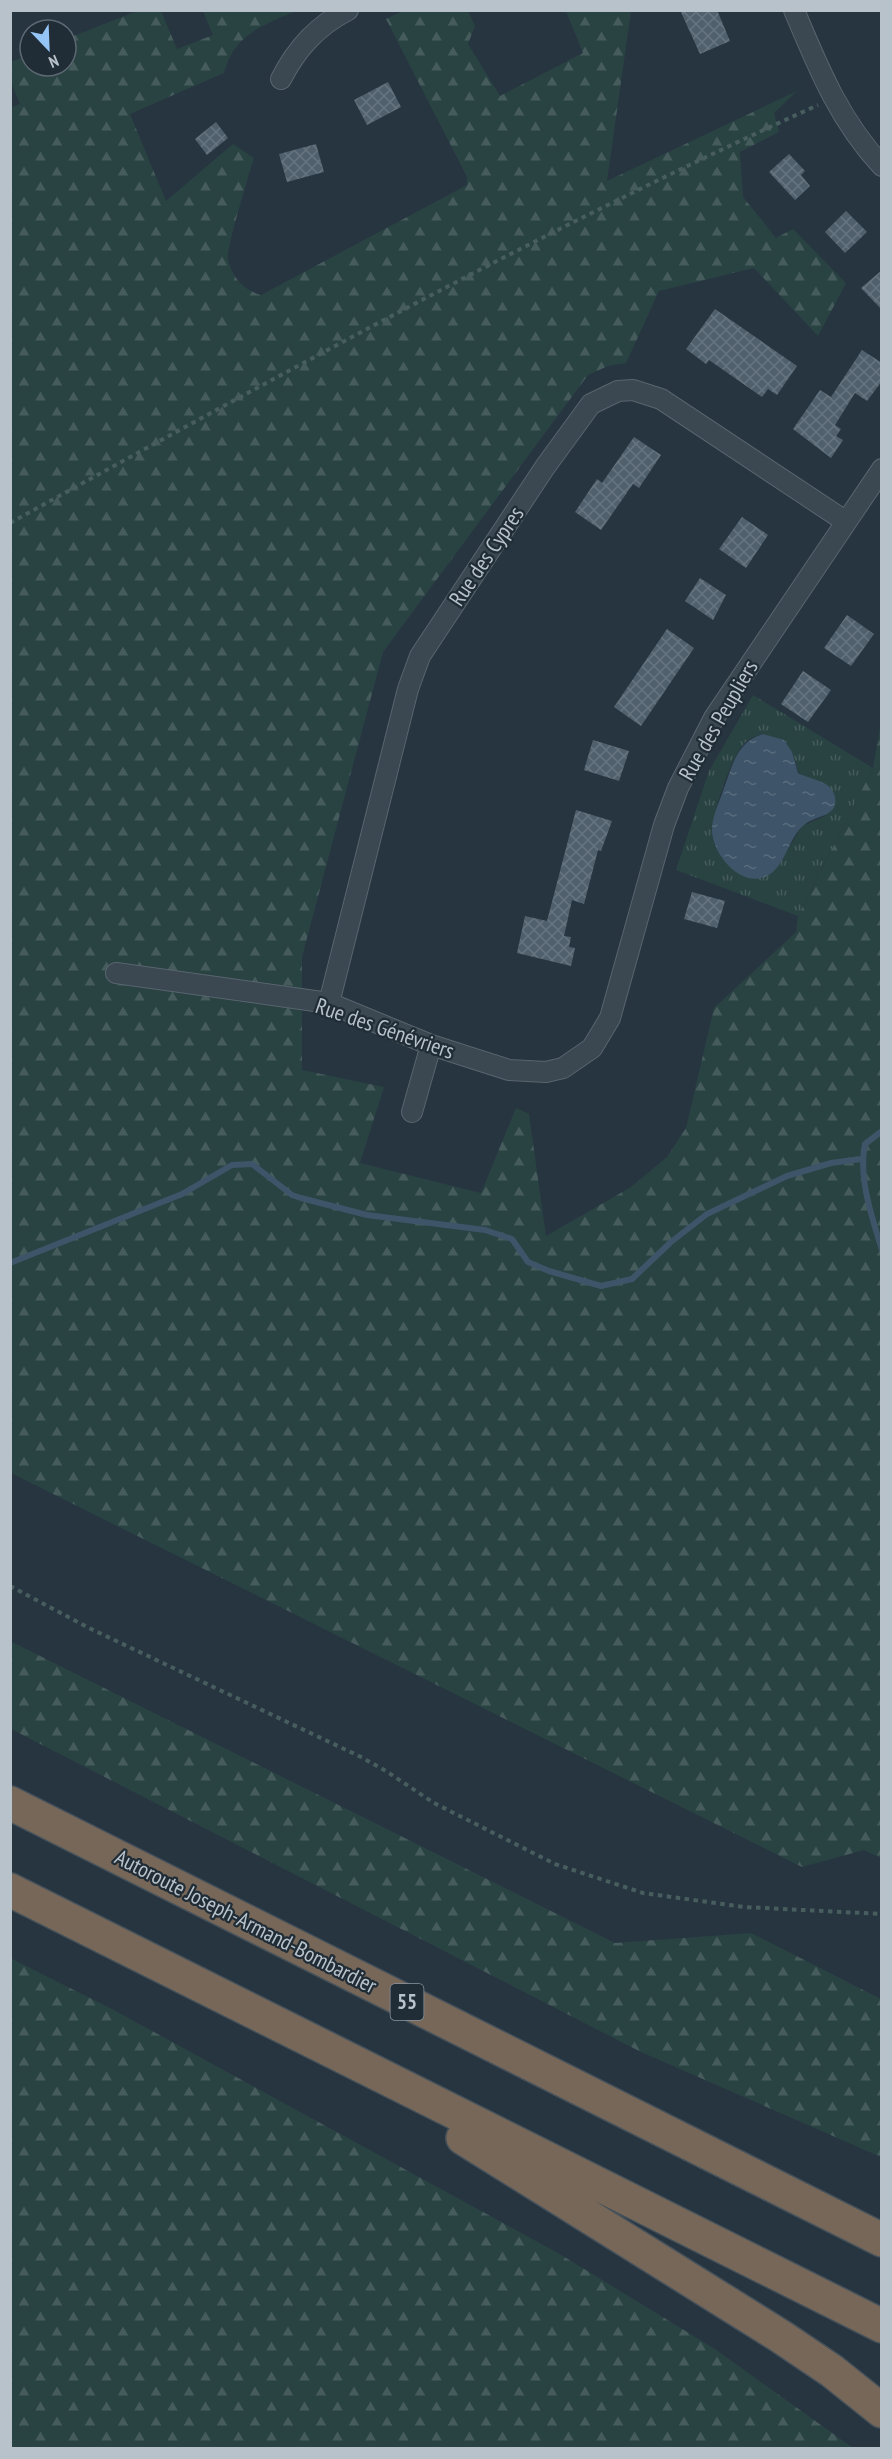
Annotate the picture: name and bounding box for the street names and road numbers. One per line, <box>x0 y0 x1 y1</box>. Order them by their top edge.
street label: Rue des Cypres <box>442 501 530 611</box>
street label: Rue des Peupliers <box>672 655 764 785</box>
street label: Rue des Génévriers <box>312 991 458 1065</box>
street label: Autoroute Joseph-Armand-Bombardier <box>110 1843 382 1999</box>
road number: 55 <box>390 1984 424 2020</box>

